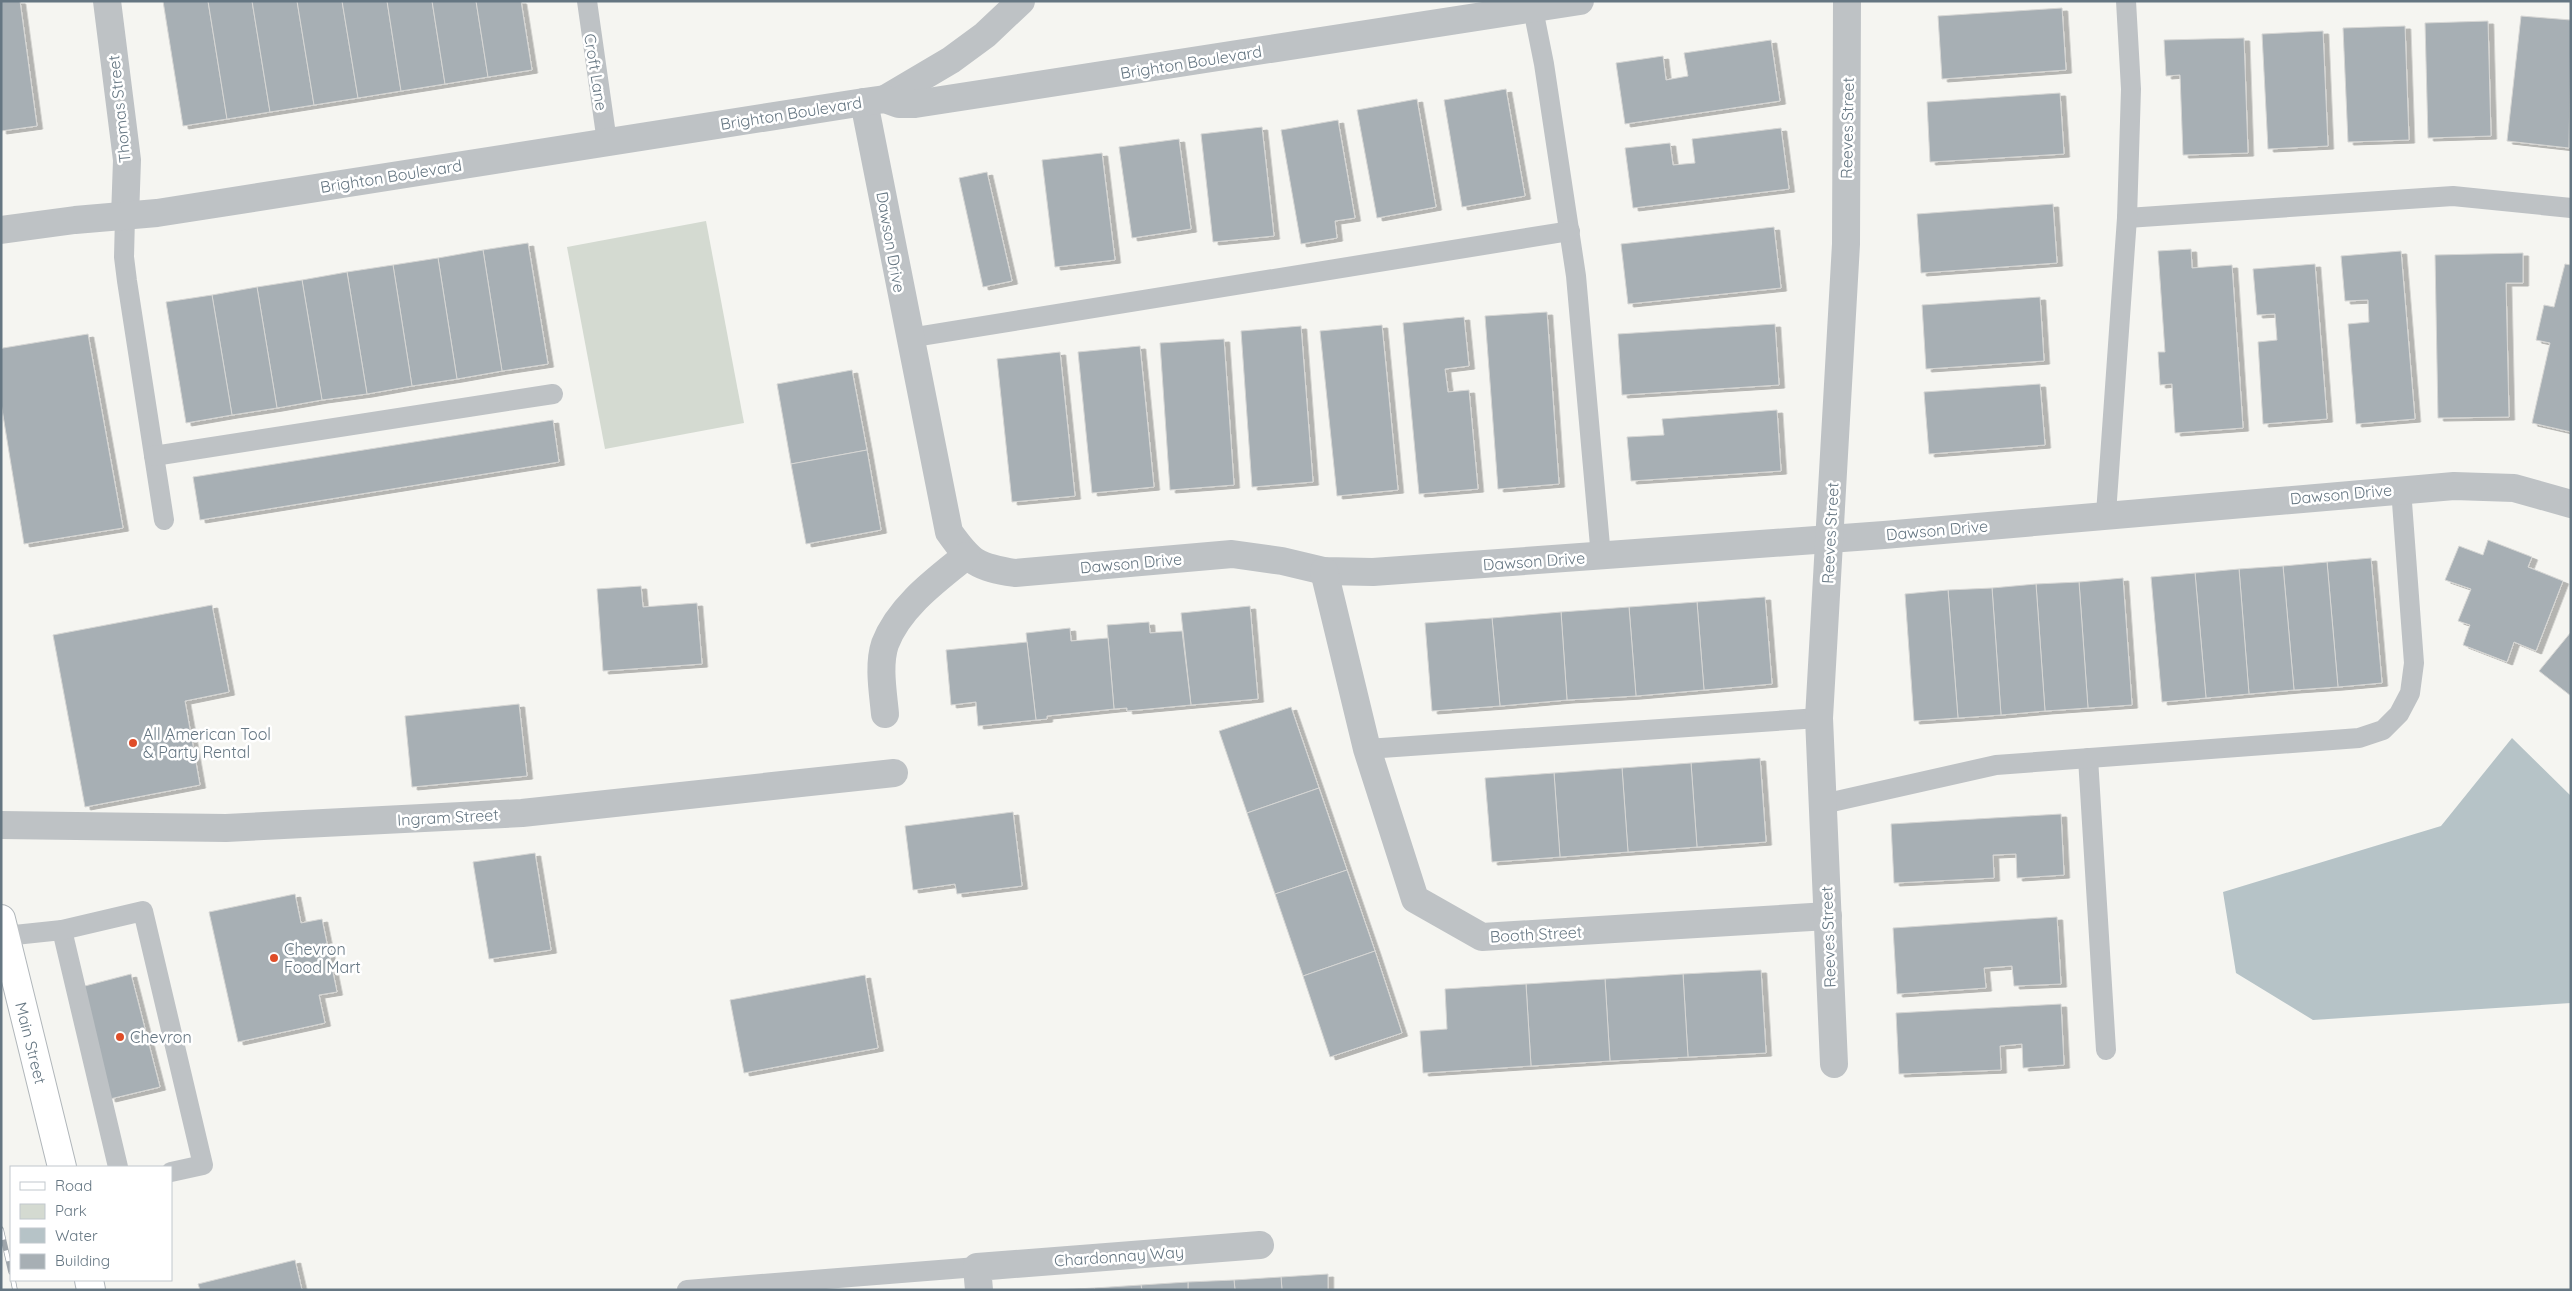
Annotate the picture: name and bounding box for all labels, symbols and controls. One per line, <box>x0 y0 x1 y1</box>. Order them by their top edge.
street label: Croft Lane <box>580 32 612 112</box>
street label: Brighton Boulevard <box>1119 41 1263 83</box>
street label: Thomas Street <box>103 54 135 164</box>
street label: Reeves Street <box>1836 77 1858 179</box>
street label: Brighton Boulevard <box>719 92 863 134</box>
street label: Brighton Boulevard <box>319 155 463 197</box>
street label: Dawson Drive <box>872 190 910 294</box>
street label: Dawson Drive <box>2289 480 2393 508</box>
street label: Reeves Street <box>1817 482 1843 584</box>
street label: Dawson Drive <box>1885 516 1989 544</box>
street label: Dawson Drive <box>1482 547 1586 575</box>
street label: Dawson Drive <box>1079 549 1183 577</box>
place label: All American Tool & Party Rental <box>143 724 271 762</box>
marker: All American Tool & Party Rental <box>127 737 139 749</box>
street label: Ingram Street <box>397 804 499 830</box>
street label: Reeves Street <box>1816 886 1840 988</box>
street label: Booth Street <box>1489 922 1583 946</box>
place label: Chevron Food Mart <box>284 939 361 977</box>
marker: Chevron Food Mart <box>268 952 280 964</box>
street label: Main Street <box>11 1000 51 1086</box>
place label: Chevron <box>130 1027 192 1047</box>
marker: Chevron <box>114 1031 126 1043</box>
legend <box>10 1166 172 1281</box>
text: Road <box>55 1176 92 1195</box>
text: Park <box>55 1201 87 1220</box>
text: Water <box>55 1226 98 1245</box>
street label: Chardonnay Way <box>1053 1241 1185 1271</box>
text: Building <box>55 1251 110 1270</box>

